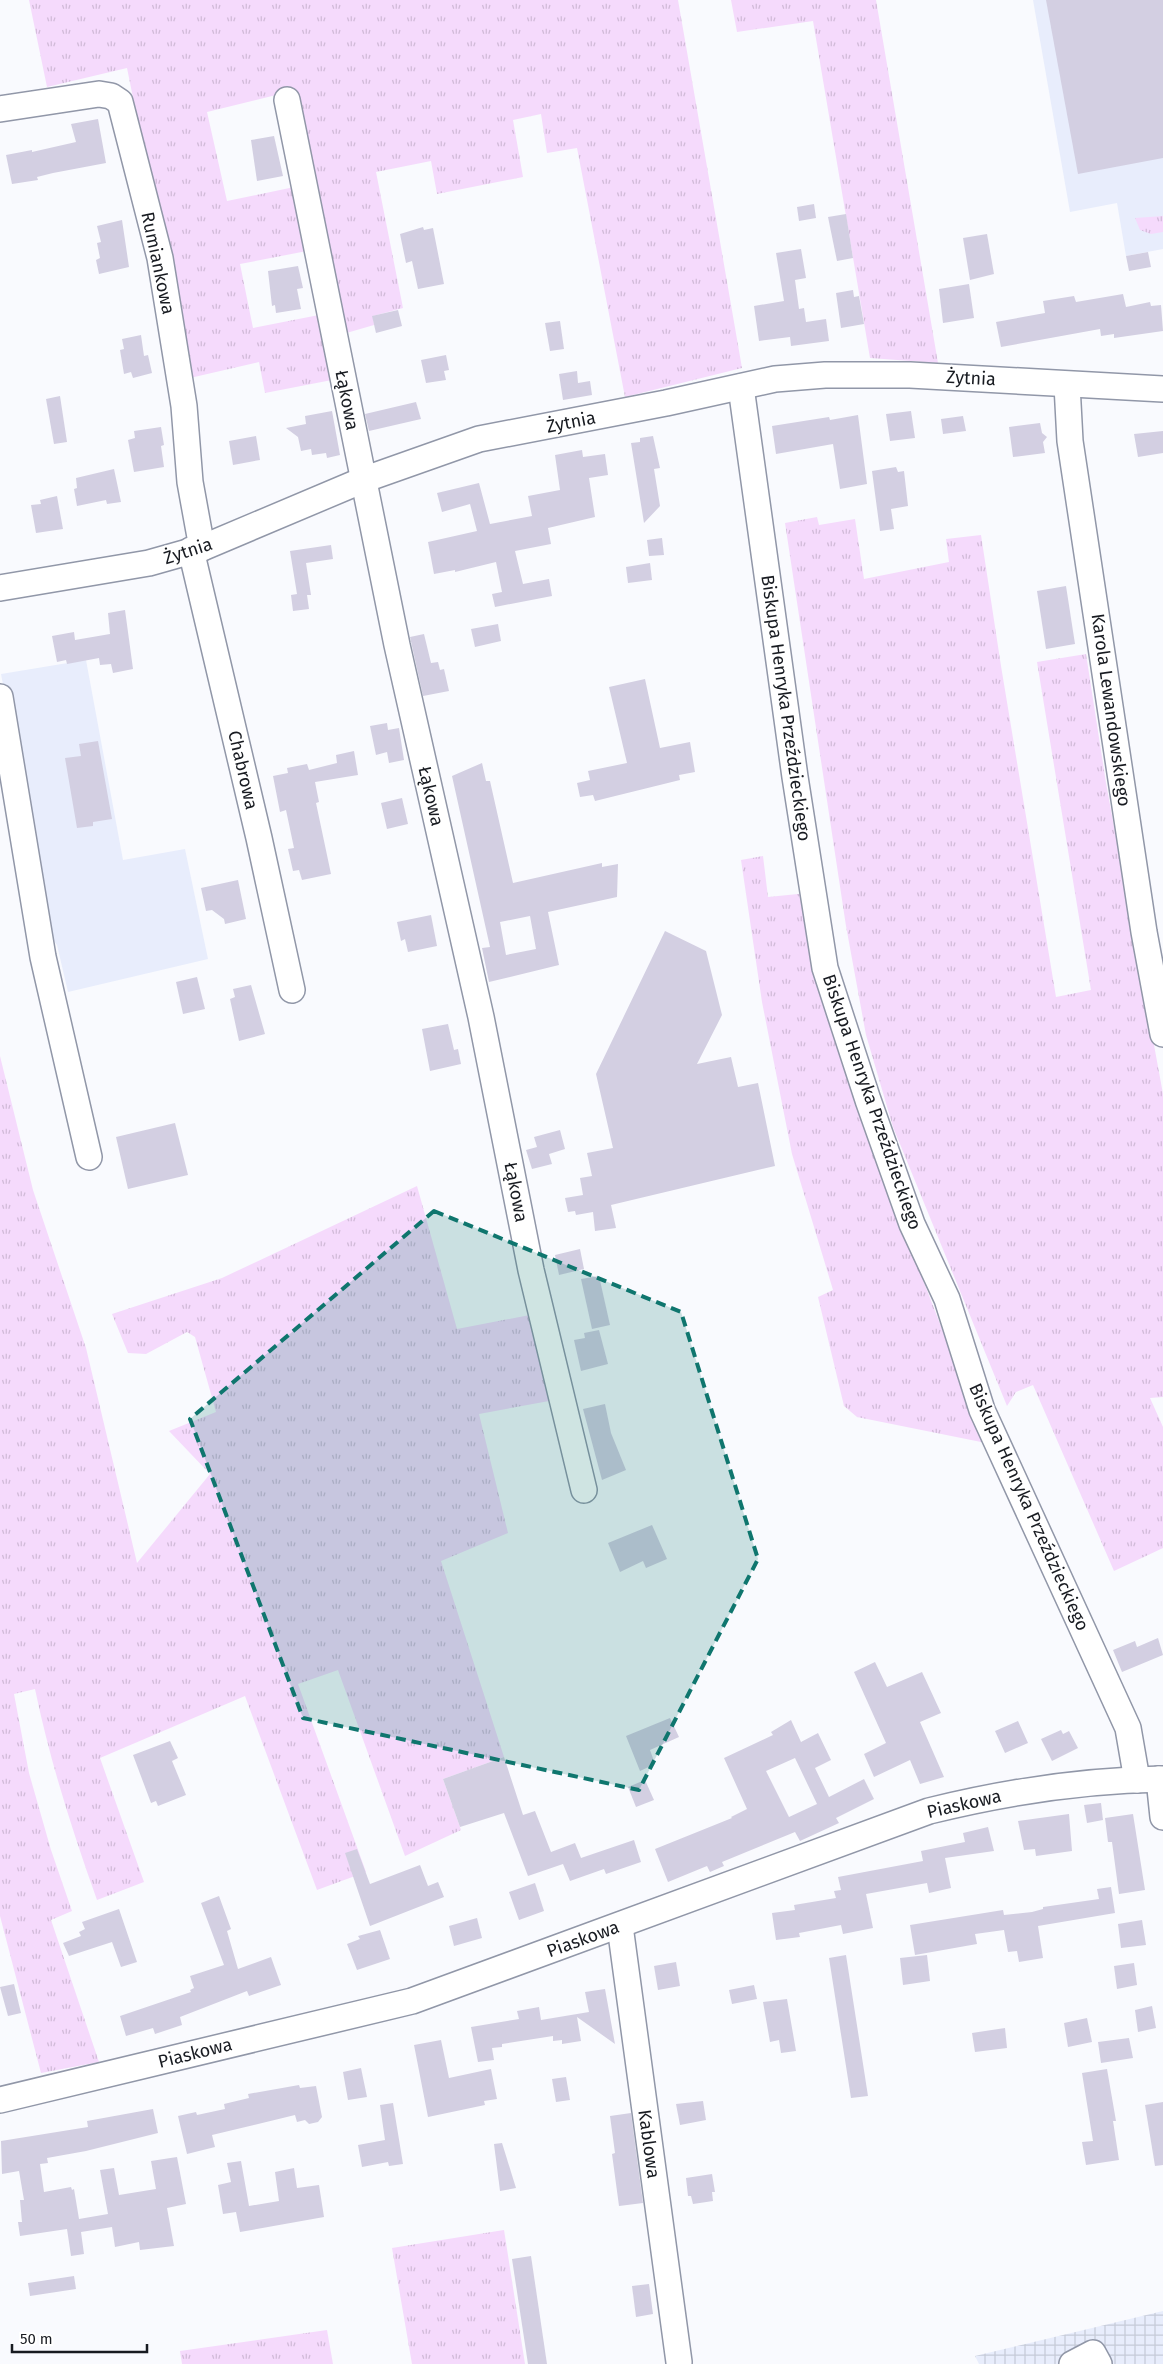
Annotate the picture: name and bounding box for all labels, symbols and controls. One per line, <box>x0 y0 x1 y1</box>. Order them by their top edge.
street label: Rumiankowa <box>136 210 180 316</box>
street label: Żytnia <box>946 366 996 390</box>
street label: Łąkowa <box>330 368 364 432</box>
street label: Żytnia <box>544 406 598 438</box>
street label: Żytnia <box>161 533 215 569</box>
street label: Biskupa Henryka Przeździeckiego <box>756 573 816 843</box>
street label: Karola Lewandowskiego <box>1087 612 1135 808</box>
street label: Chabrowa <box>223 728 263 812</box>
street label: Łąkowa <box>413 764 449 828</box>
street label: Biskupa Henryka Przeździeckiego <box>818 971 926 1233</box>
street label: Łąkowa <box>499 1160 533 1224</box>
street label: Biskupa Henryka Przeździeckiego <box>964 1380 1094 1634</box>
street label: Piaskowa <box>925 1785 1003 1823</box>
street label: Piaskowa <box>544 1916 622 1962</box>
street label: Piaskowa <box>156 2033 234 2073</box>
street label: Kablowa <box>633 2108 665 2180</box>
scale bar <box>12 2322 148 2354</box>
text: 50 m <box>20 2330 53 2348</box>

